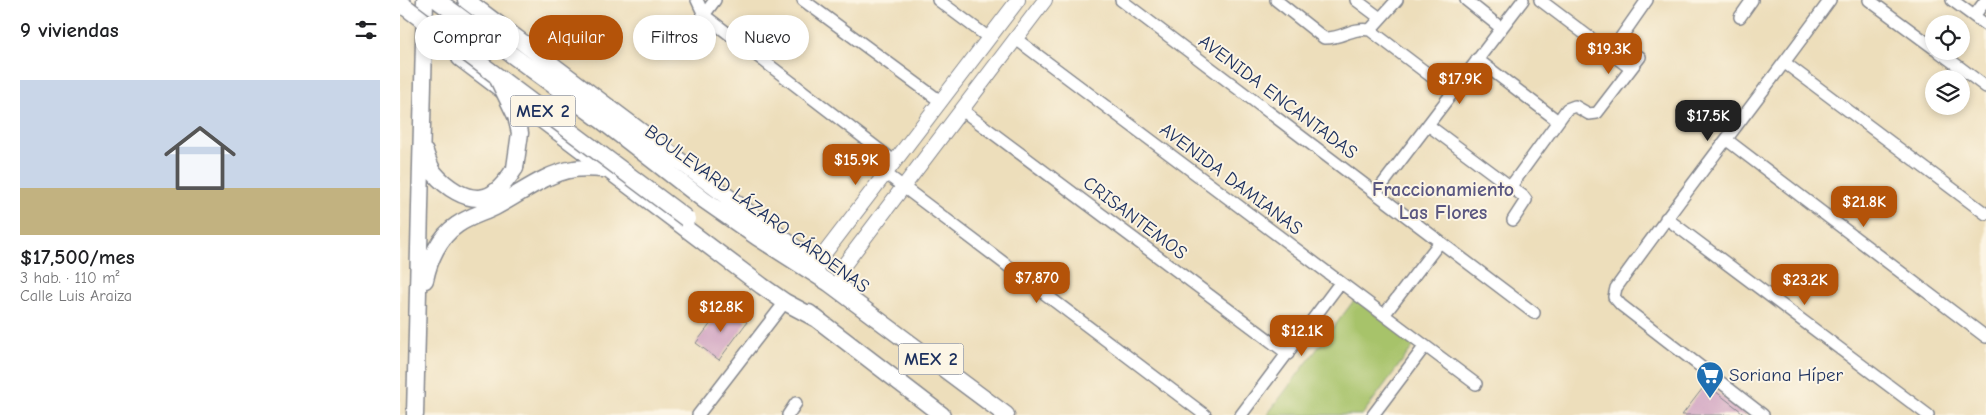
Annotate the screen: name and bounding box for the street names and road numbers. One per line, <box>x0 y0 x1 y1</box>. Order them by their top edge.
street label: AVENIDA ENCANTADAS <box>1194 30 1362 164</box>
road number: MEX 2 <box>510 95 576 126</box>
street label: AVENIDA DAMIANAS <box>1155 118 1307 240</box>
street label: BOULEVARD LÁZARO CÁRDENAS <box>641 120 873 298</box>
street label: CRISANTEMOS <box>1079 172 1191 264</box>
road number: MEX 2 <box>898 344 964 374</box>

